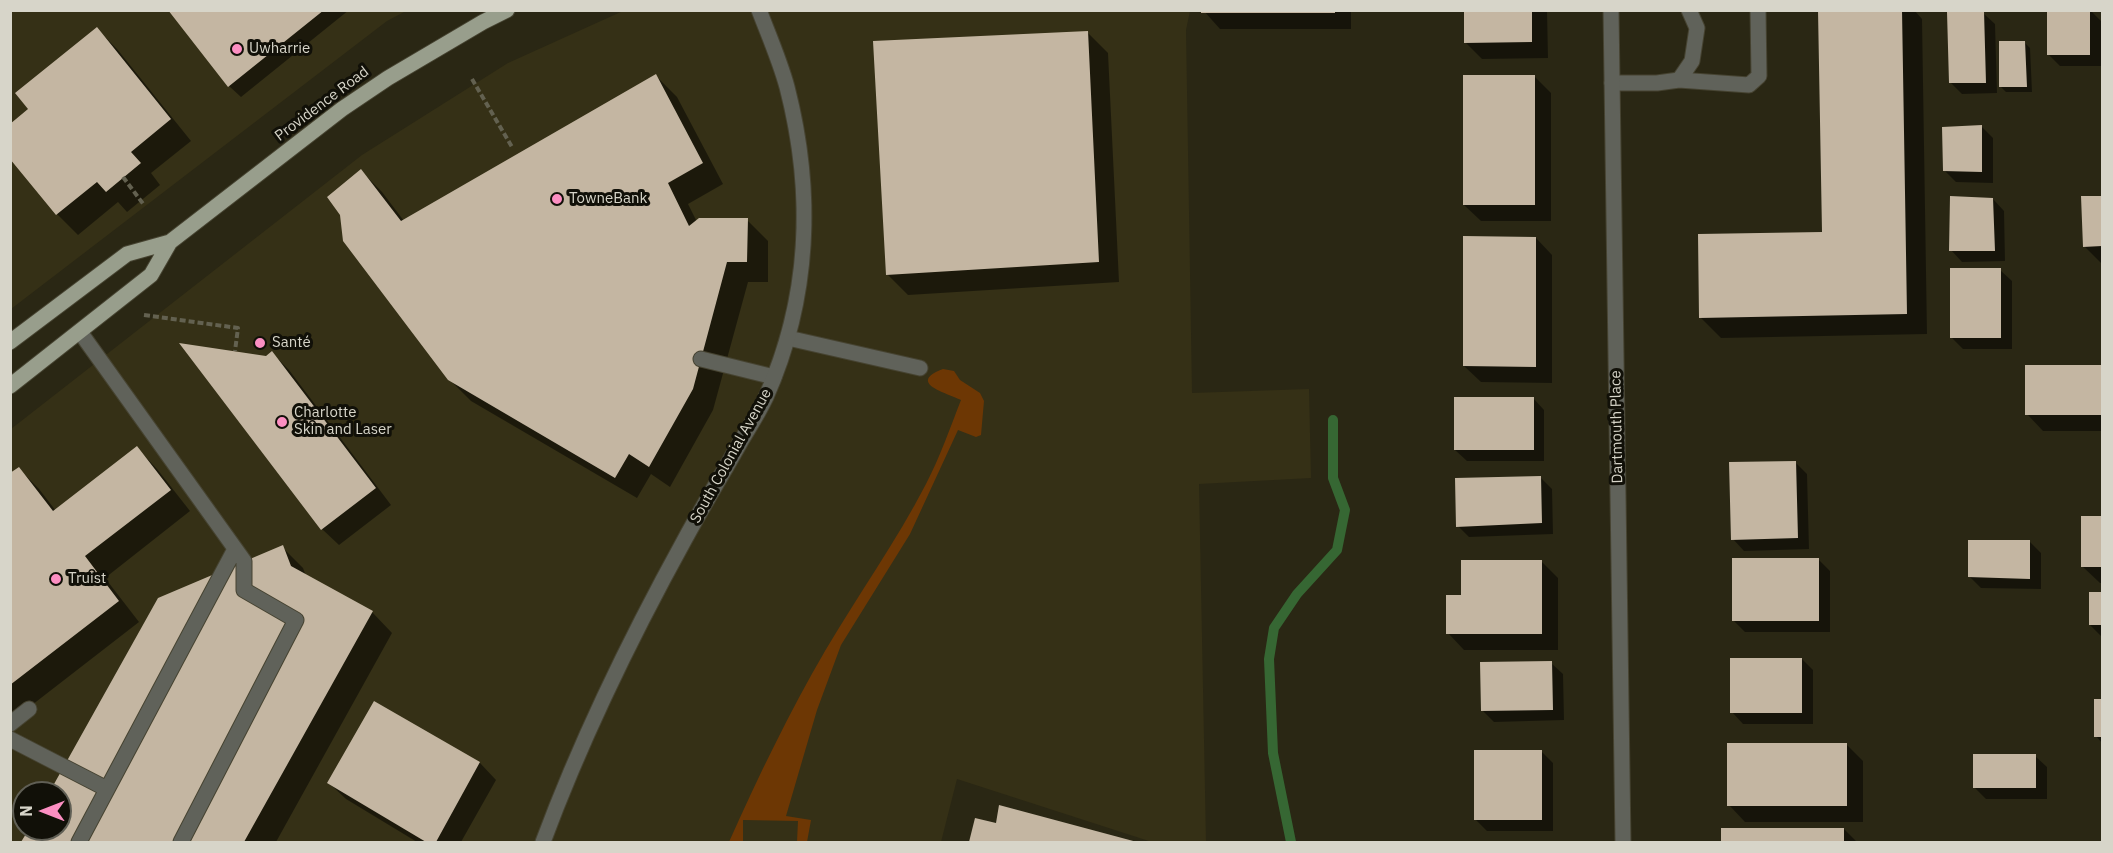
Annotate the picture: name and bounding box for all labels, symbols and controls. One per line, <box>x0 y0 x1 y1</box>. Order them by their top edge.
place label: Uwharrie <box>249 40 310 58</box>
marker: Uwharrie <box>230 42 244 56</box>
street label: Providence Road <box>271 63 373 145</box>
place label: TowneBank <box>569 190 647 208</box>
marker: TowneBank <box>550 192 564 206</box>
place label: Santé <box>272 334 311 352</box>
marker: Santé <box>253 336 267 350</box>
street label: Dartmouth Place <box>1607 370 1627 484</box>
street label: South Colonial Avenue <box>686 386 776 526</box>
place label: Charlotte Skin and Laser <box>294 404 392 439</box>
marker: Charlotte Skin and Laser <box>275 415 289 429</box>
place label: Truist <box>68 570 106 588</box>
marker: Truist <box>49 572 63 586</box>
north arrow <box>12 781 72 841</box>
text: N <box>16 805 36 817</box>

